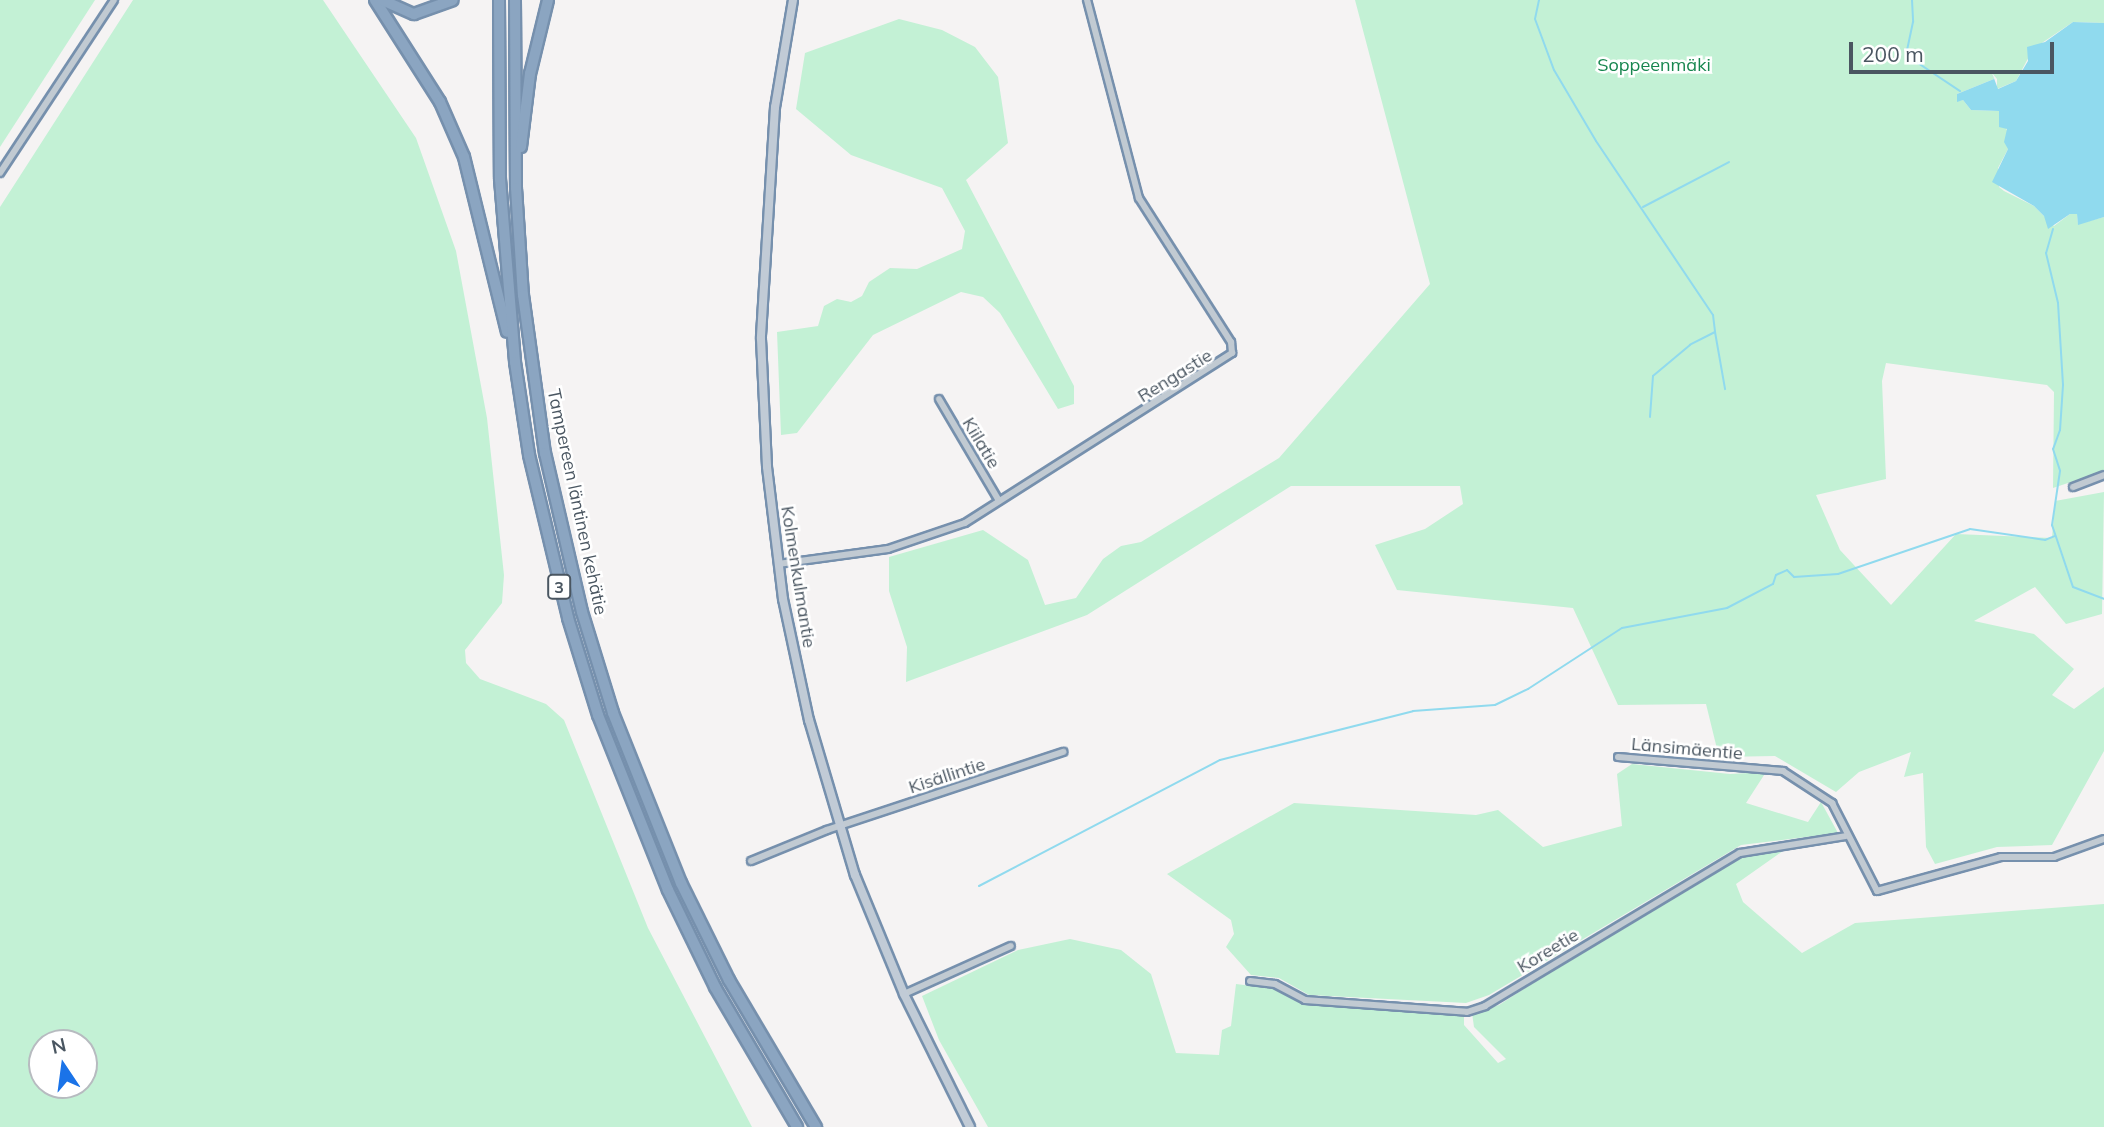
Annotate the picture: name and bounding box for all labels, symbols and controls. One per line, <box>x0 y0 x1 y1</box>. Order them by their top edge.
scale bar <box>1852 28 2057 72</box>
text: 200 m <box>1862 41 1924 67</box>
park label: Soppeenmäki <box>1597 54 1711 76</box>
street label: Rengastie <box>1134 345 1216 407</box>
street label: Tampereen läntinen kehätie <box>542 387 612 617</box>
street label: Kiilatie <box>957 414 1005 472</box>
street label: Kolmenkulmantie <box>776 505 820 649</box>
road number: 3 <box>547 574 571 600</box>
street label: Länsimäentie <box>1630 733 1744 765</box>
street label: Kisällintie <box>906 753 988 799</box>
street label: Koreetie <box>1513 924 1583 978</box>
north arrow <box>28 1029 98 1099</box>
text: N <box>49 1032 68 1059</box>

